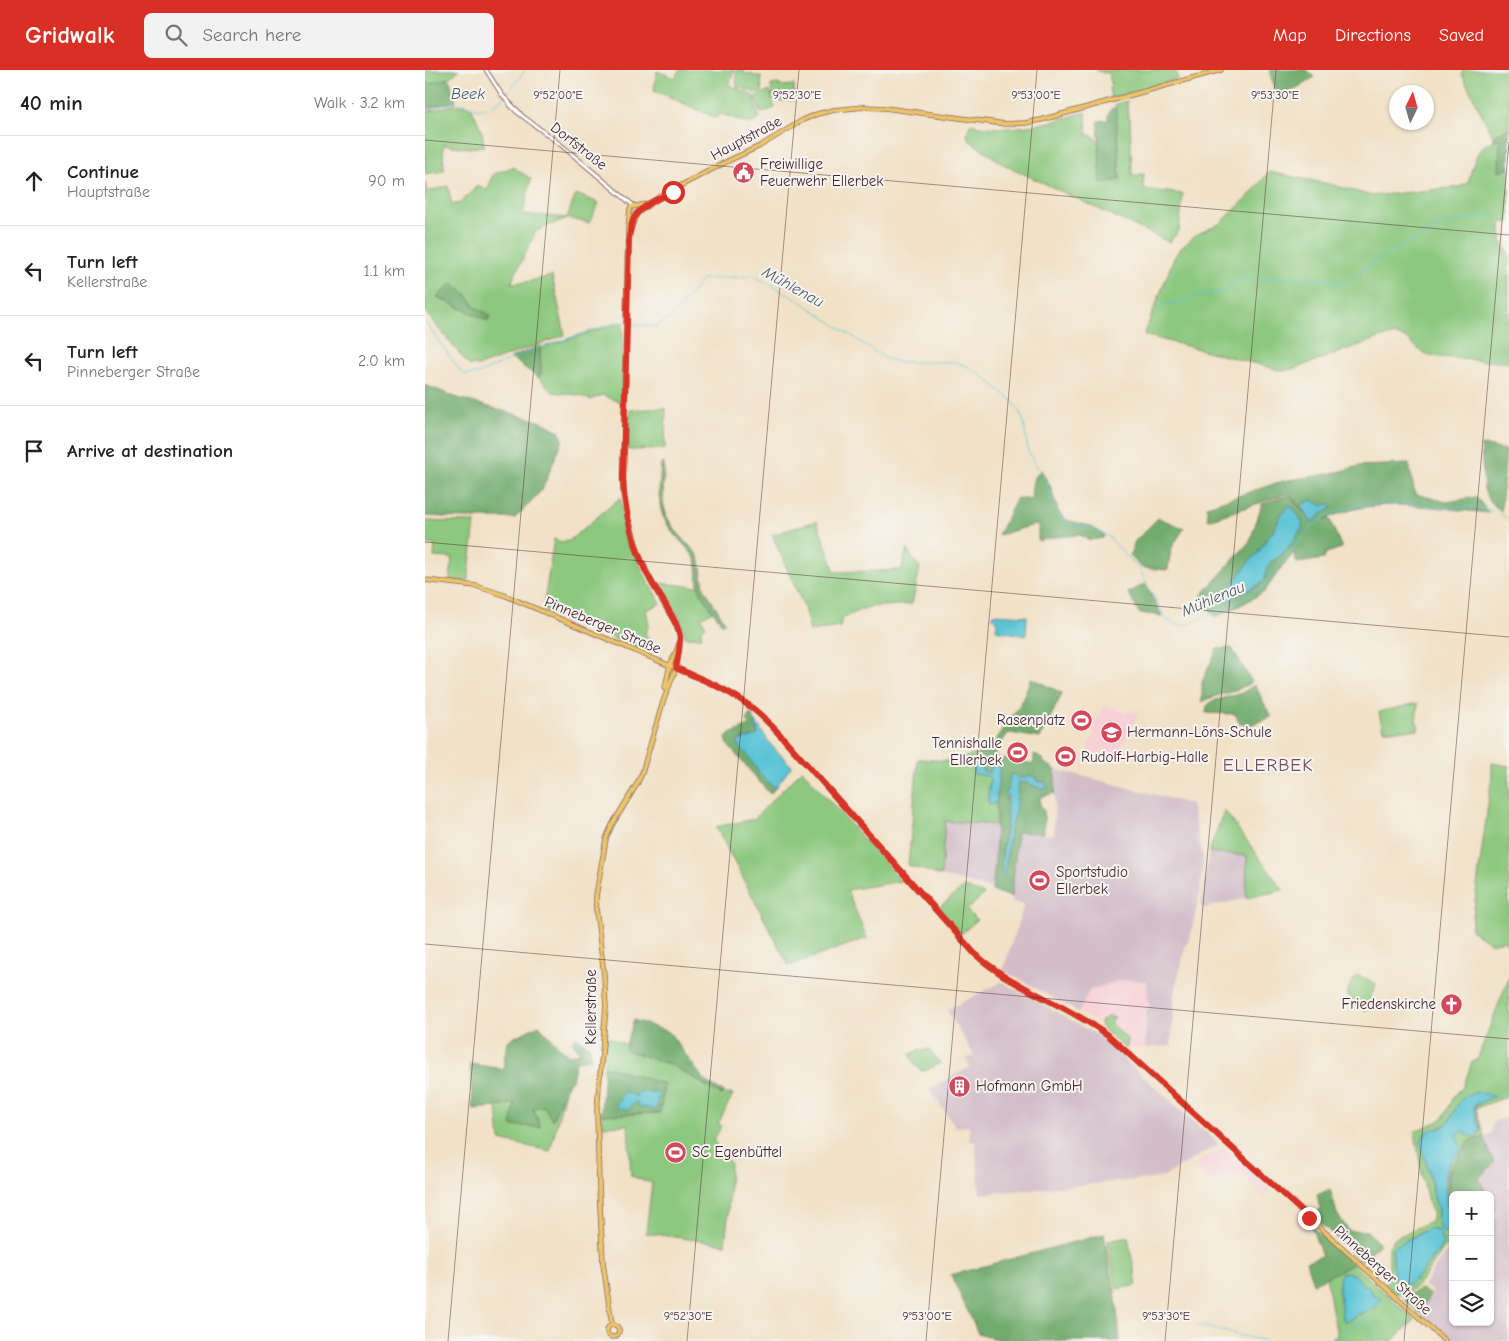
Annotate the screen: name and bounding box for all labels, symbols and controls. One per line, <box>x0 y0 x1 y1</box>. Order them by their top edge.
search box <box>144 13 494 58</box>
text: Gridwalk <box>25 21 114 49</box>
icon: search <box>162 21 190 49</box>
text: Search here <box>202 24 301 46</box>
text: Map <box>1273 25 1307 46</box>
text: Directions <box>1335 25 1411 46</box>
text: Saved <box>1439 25 1484 46</box>
water label: Beek <box>451 85 485 103</box>
north arrow <box>1389 85 1434 130</box>
text: 9°52'00"E <box>533 88 583 102</box>
text: 9°52'30"E <box>773 88 821 102</box>
text: 9°53'00"E <box>1011 88 1061 102</box>
text: 9°53'30"E <box>1251 88 1299 102</box>
text: 40 min <box>20 91 83 115</box>
text: Walk · 3.2 km <box>314 94 405 112</box>
street label: Hauptstraße <box>707 112 785 164</box>
street label: Dorfstraße <box>547 118 611 174</box>
place label: Freiwillige Feuerwehr Ellerbek <box>760 155 884 190</box>
text: Continue <box>67 161 139 183</box>
public building icon: Freiwillige Feuerwehr Ellerbek <box>732 161 756 185</box>
icon: ahead <box>20 167 48 195</box>
text: 90 m <box>368 172 405 190</box>
route start <box>662 181 685 204</box>
text: Hauptstraße <box>67 183 150 201</box>
text: Turn left <box>67 251 138 273</box>
icon: left <box>20 257 48 285</box>
text: 1.1 km <box>364 262 405 280</box>
water label: Mühlenau <box>758 262 827 311</box>
text: Kellerstraße <box>67 273 147 291</box>
text: Turn left <box>67 341 138 363</box>
icon: left <box>20 347 48 375</box>
text: 2.0 km <box>358 352 405 370</box>
text: Pinneberger Straße <box>67 363 200 381</box>
icon: arrive <box>20 437 48 465</box>
text: Arrive at destination <box>67 440 233 462</box>
water label: Mühlenau <box>1177 578 1248 621</box>
street label: Pinneberger Straße <box>542 592 664 658</box>
sports icon: Rasenplatz <box>1069 708 1093 732</box>
place label: Rasenplatz <box>997 711 1065 729</box>
school or university icon: Hermann-Löns-Schule <box>1099 720 1123 744</box>
place label: Hermann-Löns-Schule <box>1127 723 1272 741</box>
place label: Tennishalle Ellerbek <box>932 734 1003 769</box>
sports icon: Tennishalle Ellerbek <box>1006 740 1030 764</box>
sports icon: Rudolf-Harbig-Halle <box>1053 745 1077 769</box>
place label: Rudolf-Harbig-Halle <box>1081 748 1209 766</box>
district label: ELLERBEK <box>1223 755 1313 776</box>
place label: Sportstudio Ellerbek <box>1056 863 1128 898</box>
sports icon: Sportstudio Ellerbek <box>1028 869 1052 893</box>
street label: Kellerstraße <box>582 969 600 1045</box>
church icon: Friedenskirche <box>1440 992 1464 1016</box>
place label: Friedenskirche <box>1342 995 1436 1013</box>
building icon: Hofmann GmbH <box>948 1074 972 1098</box>
place label: Hofmann GmbH <box>976 1077 1083 1095</box>
sports icon: SC Egenbüttel <box>664 1140 688 1164</box>
place label: SC Egenbüttel <box>692 1143 782 1161</box>
map controls <box>1449 1191 1494 1326</box>
button: + <box>1449 1191 1494 1236</box>
route end <box>1298 1207 1321 1230</box>
street label: Pinneberger Straße <box>1331 1222 1436 1319</box>
button: − <box>1449 1236 1494 1281</box>
button: layers <box>1449 1281 1494 1326</box>
text: 9°52'30"E <box>664 1309 712 1323</box>
text: 9°53'00"E <box>902 1309 952 1323</box>
text: 9°53'30"E <box>1142 1309 1190 1323</box>

